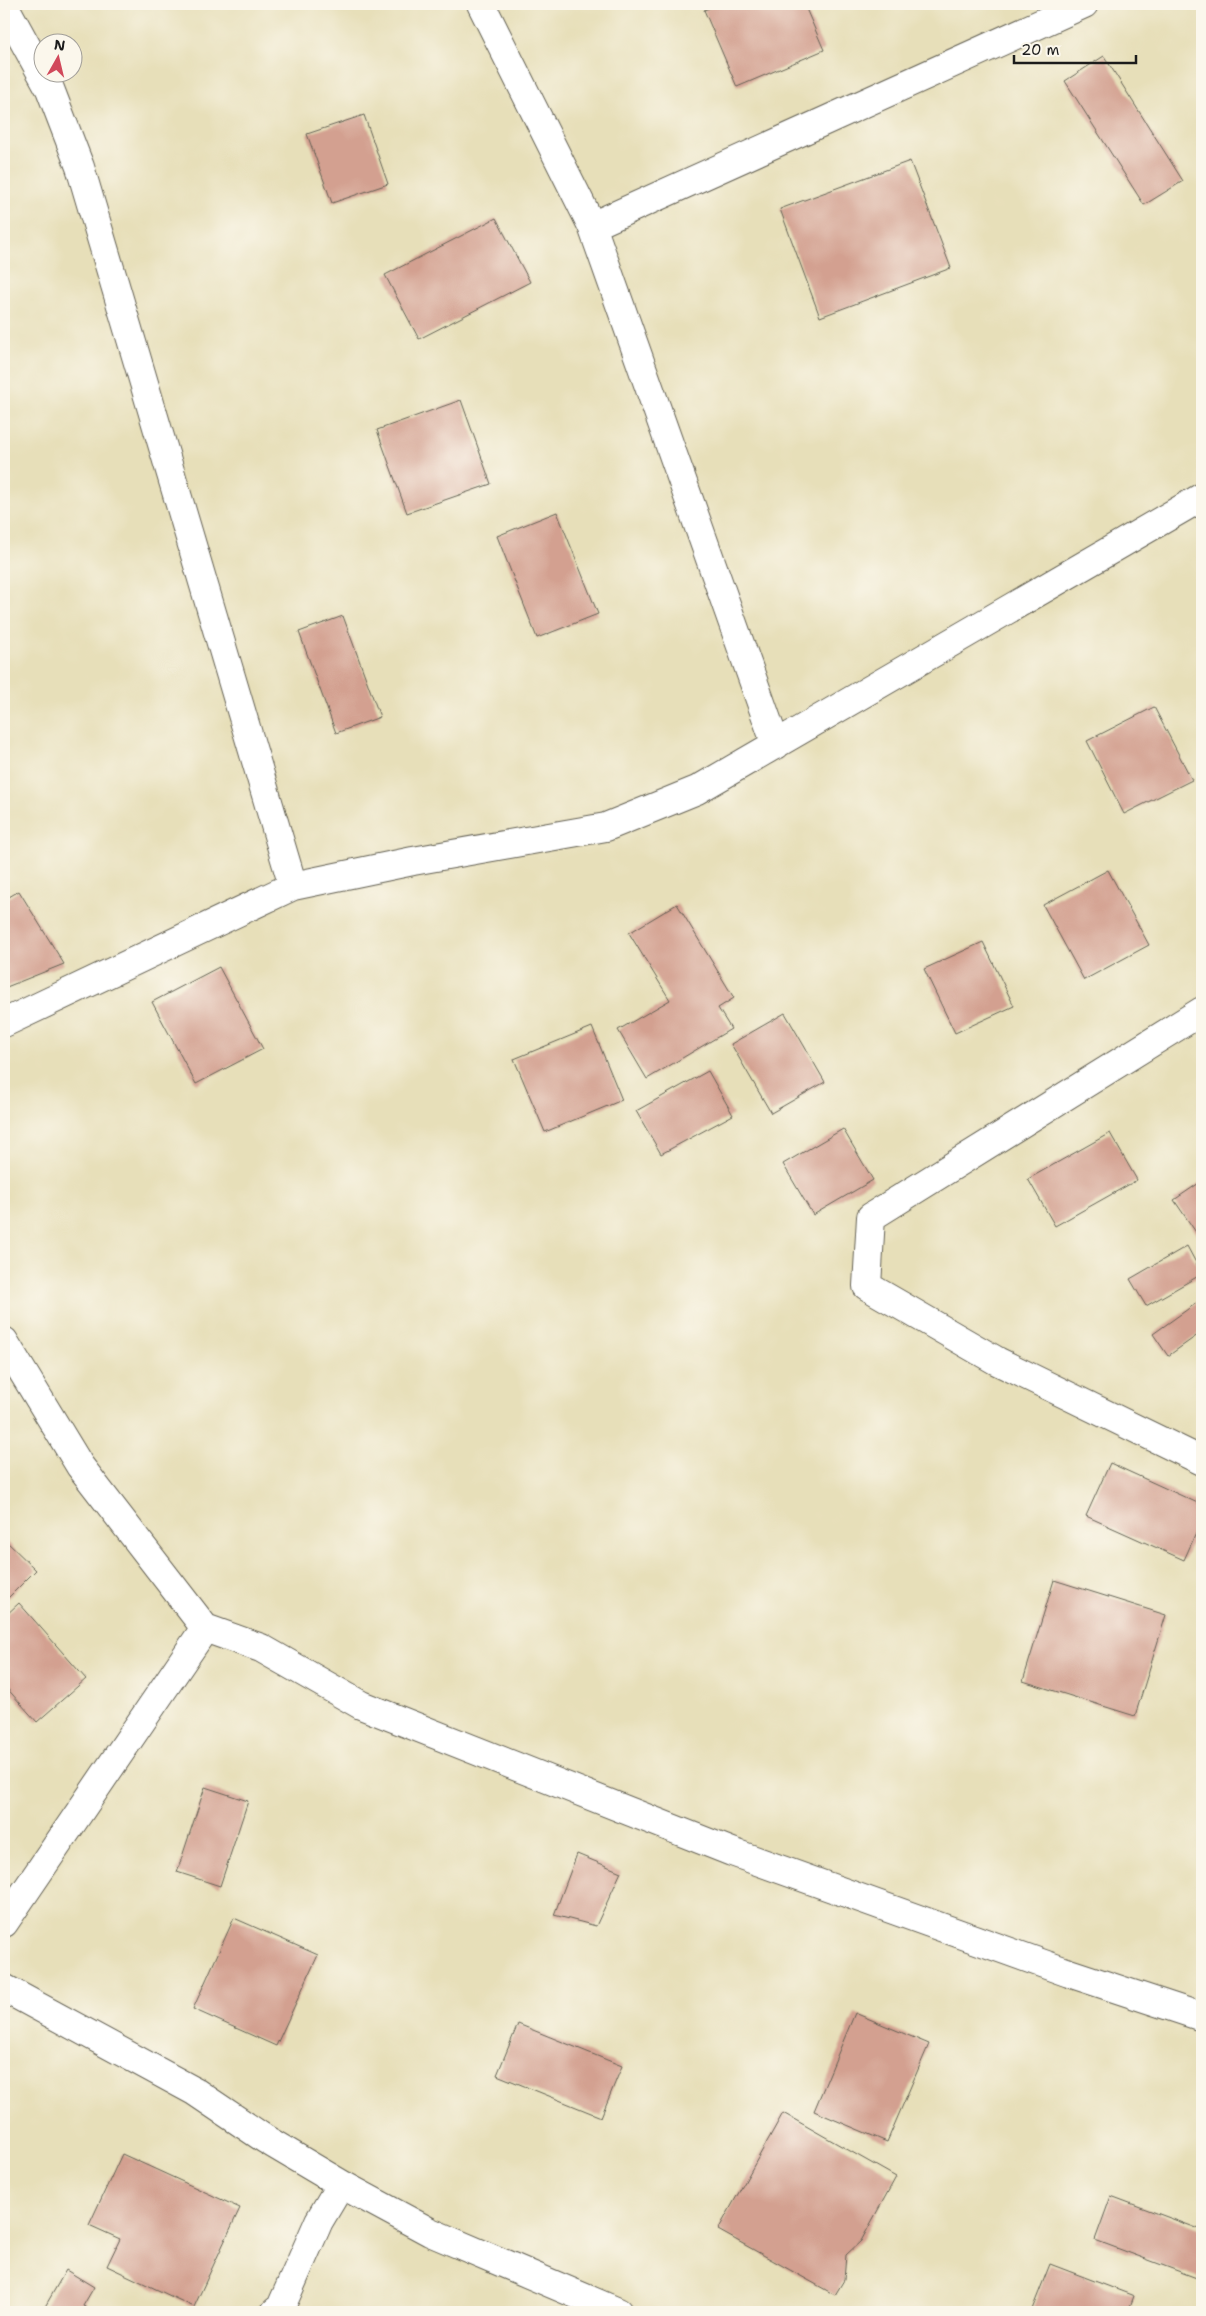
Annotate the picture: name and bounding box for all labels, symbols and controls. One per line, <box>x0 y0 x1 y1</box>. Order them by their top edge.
north arrow <box>32 32 82 82</box>
scale bar <box>1014 32 1136 64</box>
text: N <box>53 35 67 55</box>
text: 20 m <box>1021 40 1060 60</box>

